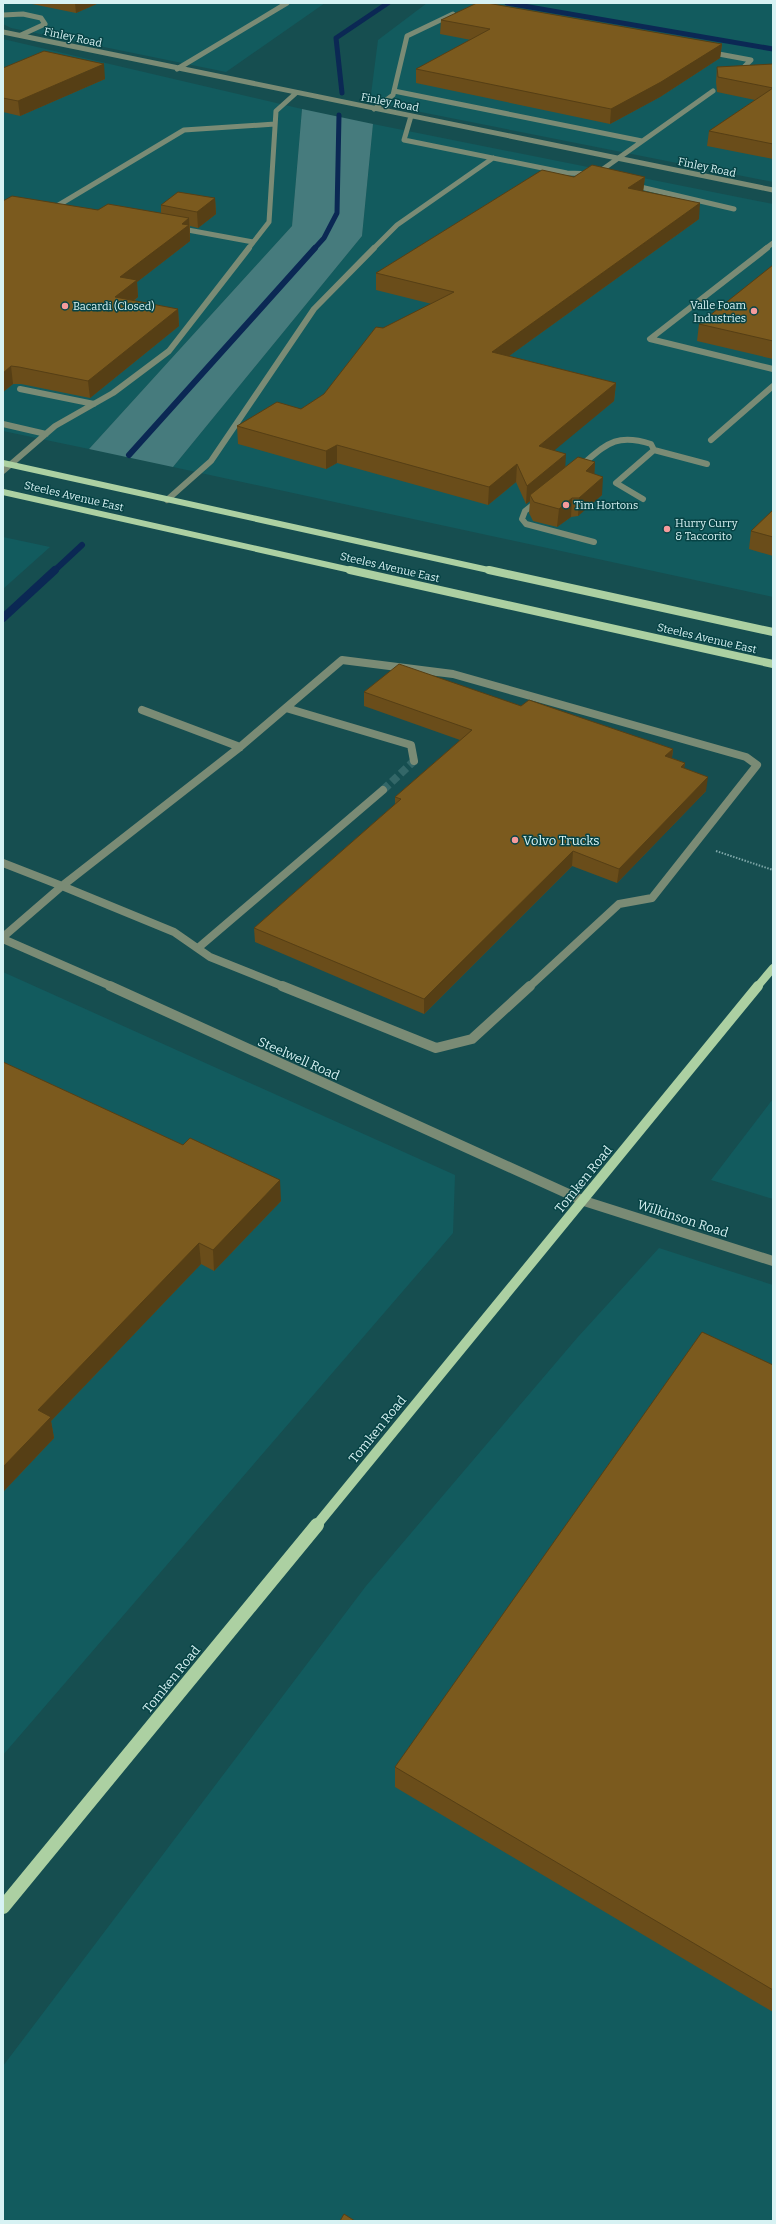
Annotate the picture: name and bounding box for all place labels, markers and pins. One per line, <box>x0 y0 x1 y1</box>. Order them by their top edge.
place label: Valle Foam Industries <box>690 299 746 325</box>
place label: Bacardi (Closed) <box>73 300 155 313</box>
marker: Bacardi (Closed) <box>60 301 70 311</box>
marker: Valle Foam Industries <box>749 306 759 316</box>
place label: Tim Hortons <box>574 499 638 512</box>
marker: Tim Hortons <box>561 500 571 510</box>
place label: Hurry Curry & Taccorito <box>675 517 738 543</box>
marker: Hurry Curry & Taccorito <box>662 524 672 534</box>
place label: Volvo Trucks <box>523 833 599 848</box>
marker: Volvo Trucks <box>510 835 520 845</box>

